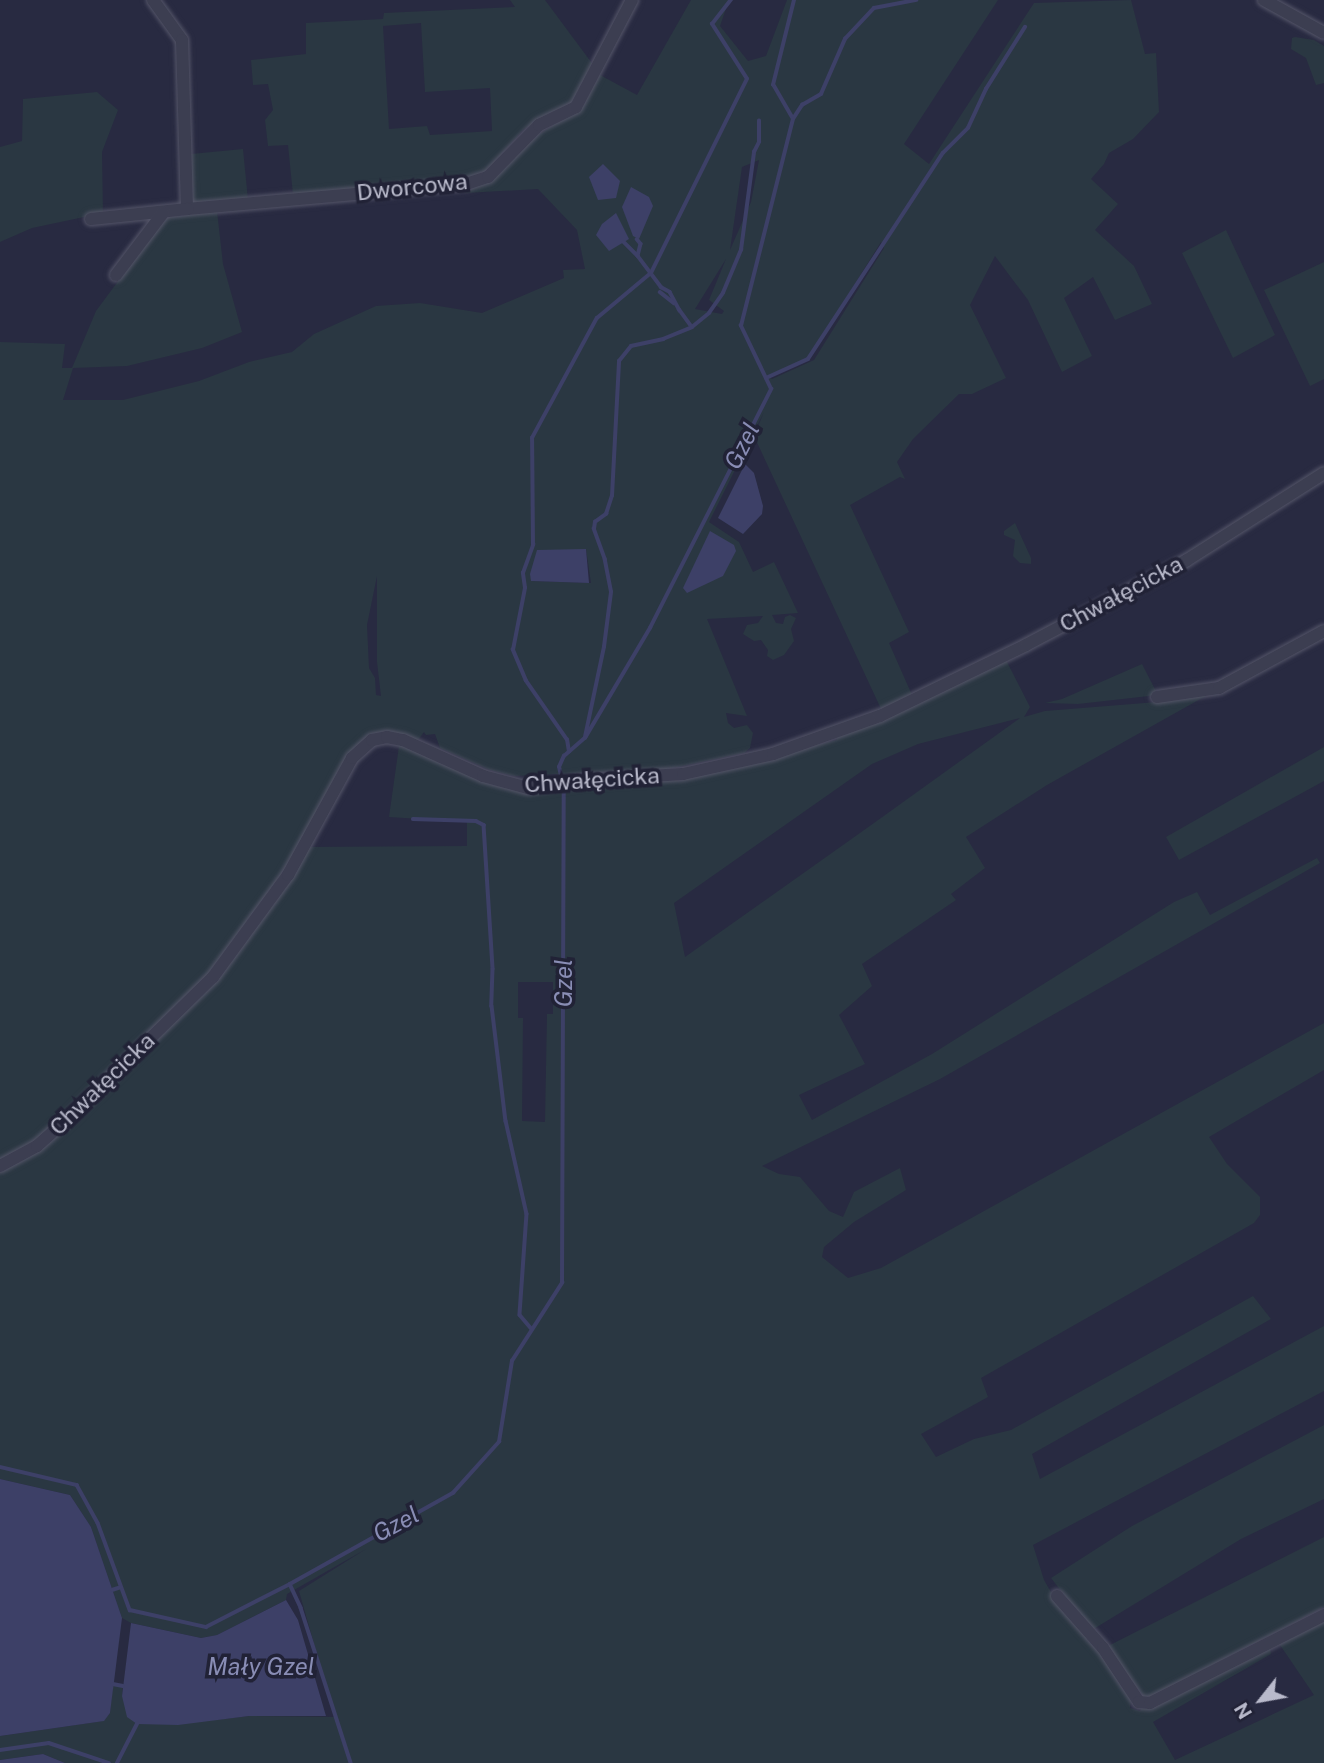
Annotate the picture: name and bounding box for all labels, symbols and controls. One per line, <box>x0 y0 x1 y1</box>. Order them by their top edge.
street label: Dworcowa <box>355 167 469 207</box>
water label: Gzel <box>718 418 766 474</box>
street label: Chwałęcicka <box>1055 550 1187 638</box>
street label: Chwałęcicka <box>524 762 660 798</box>
water label: Gzel <box>550 959 578 1007</box>
street label: Chwałęcicka <box>44 1027 160 1141</box>
water label: Gzel <box>368 1500 424 1548</box>
water label: Mały Gzel <box>207 1653 315 1681</box>
north arrow <box>1226 1665 1296 1735</box>
text: N <box>1230 1699 1256 1723</box>

